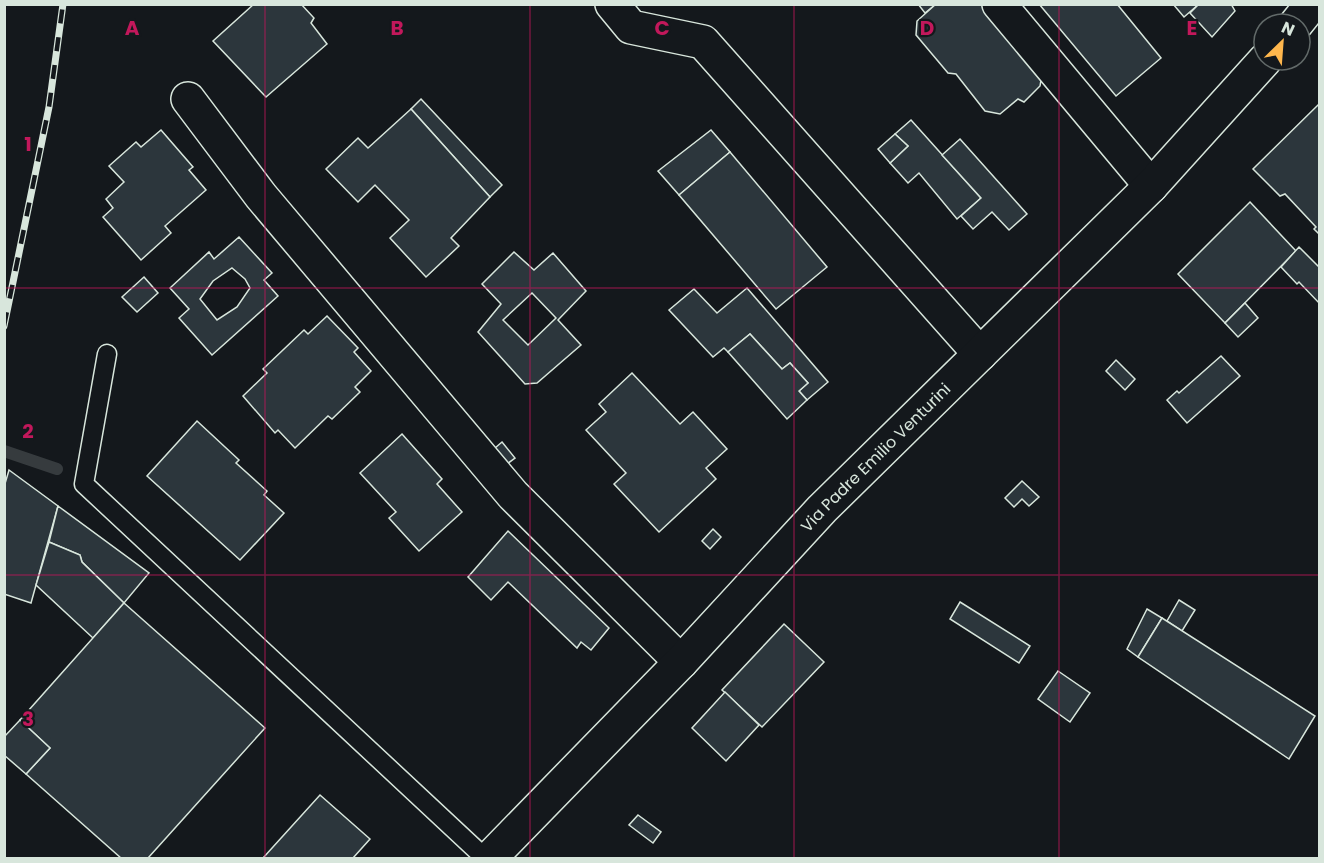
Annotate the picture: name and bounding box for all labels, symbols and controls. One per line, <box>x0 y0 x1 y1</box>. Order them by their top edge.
north arrow <box>1252 12 1312 72</box>
text: A <box>125 14 140 42</box>
text: B <box>390 14 404 42</box>
text: C <box>654 14 670 42</box>
text: D <box>920 14 934 42</box>
text: E <box>1187 14 1197 42</box>
text: N <box>1278 16 1298 42</box>
text: 1 <box>24 130 32 158</box>
street label: Via Padre Emilio Venturini <box>795 378 956 537</box>
text: 2 <box>22 417 34 445</box>
text: 3 <box>22 705 34 733</box>

